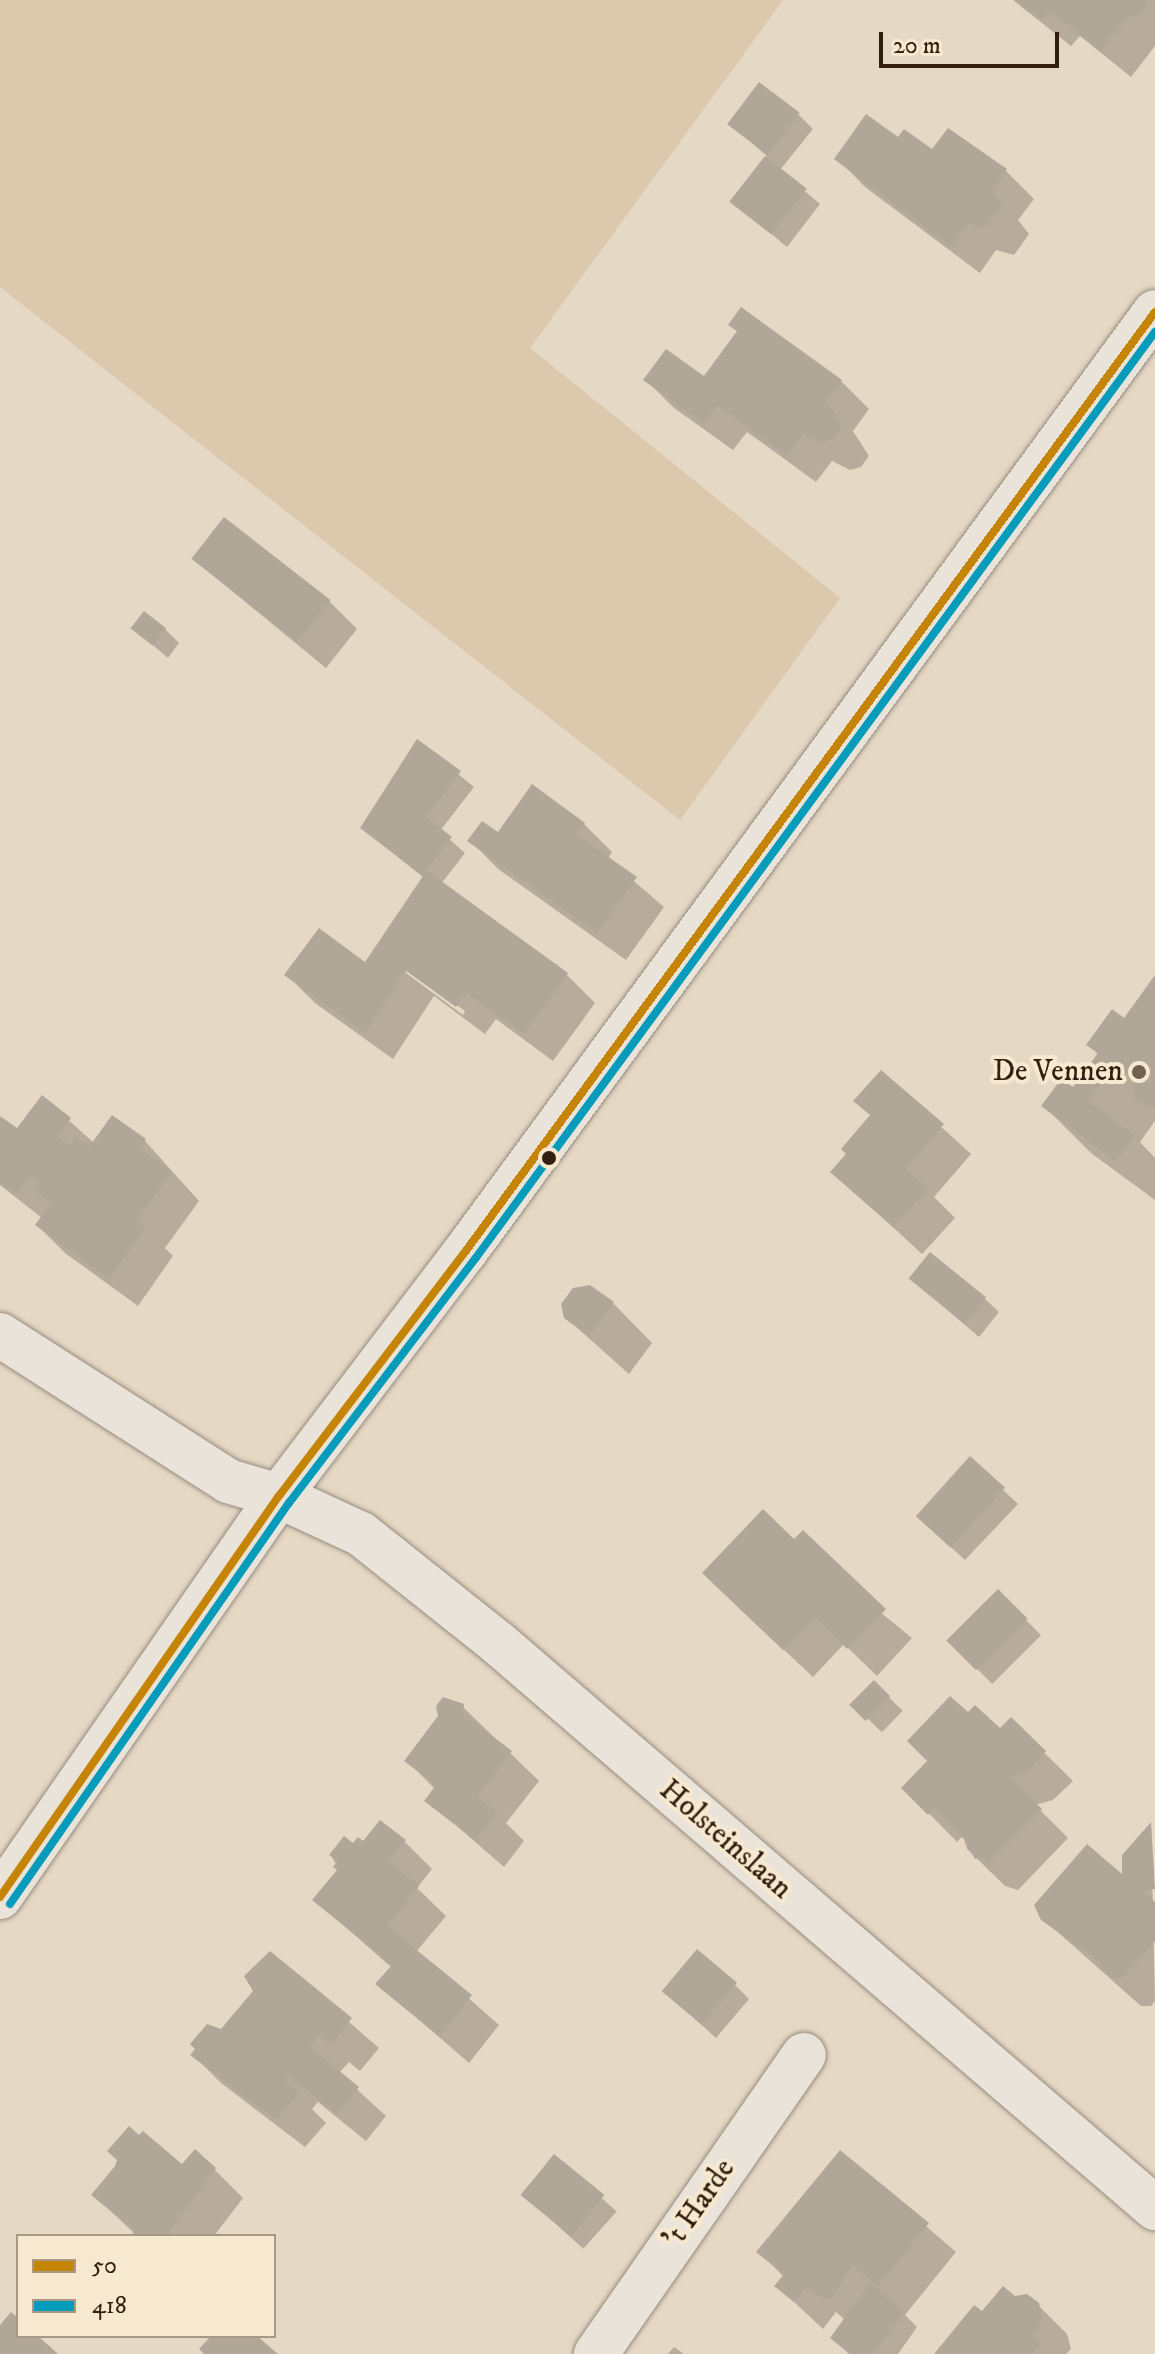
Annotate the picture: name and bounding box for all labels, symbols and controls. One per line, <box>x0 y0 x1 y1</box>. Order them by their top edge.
scale bar <box>883 16 1063 66</box>
text: 20 m <box>893 31 941 61</box>
place label: De Vennen <box>993 1054 1123 1090</box>
marker: De Vennen <box>1130 1063 1148 1081</box>
unlabelled marker <box>541 1150 557 1166</box>
street label: Holsteinslaan <box>651 1773 799 1907</box>
street label: 't Harde <box>657 2153 743 2255</box>
legend <box>16 2234 276 2338</box>
text: 50 <box>92 2251 117 2281</box>
text: 418 <box>92 2291 127 2321</box>

